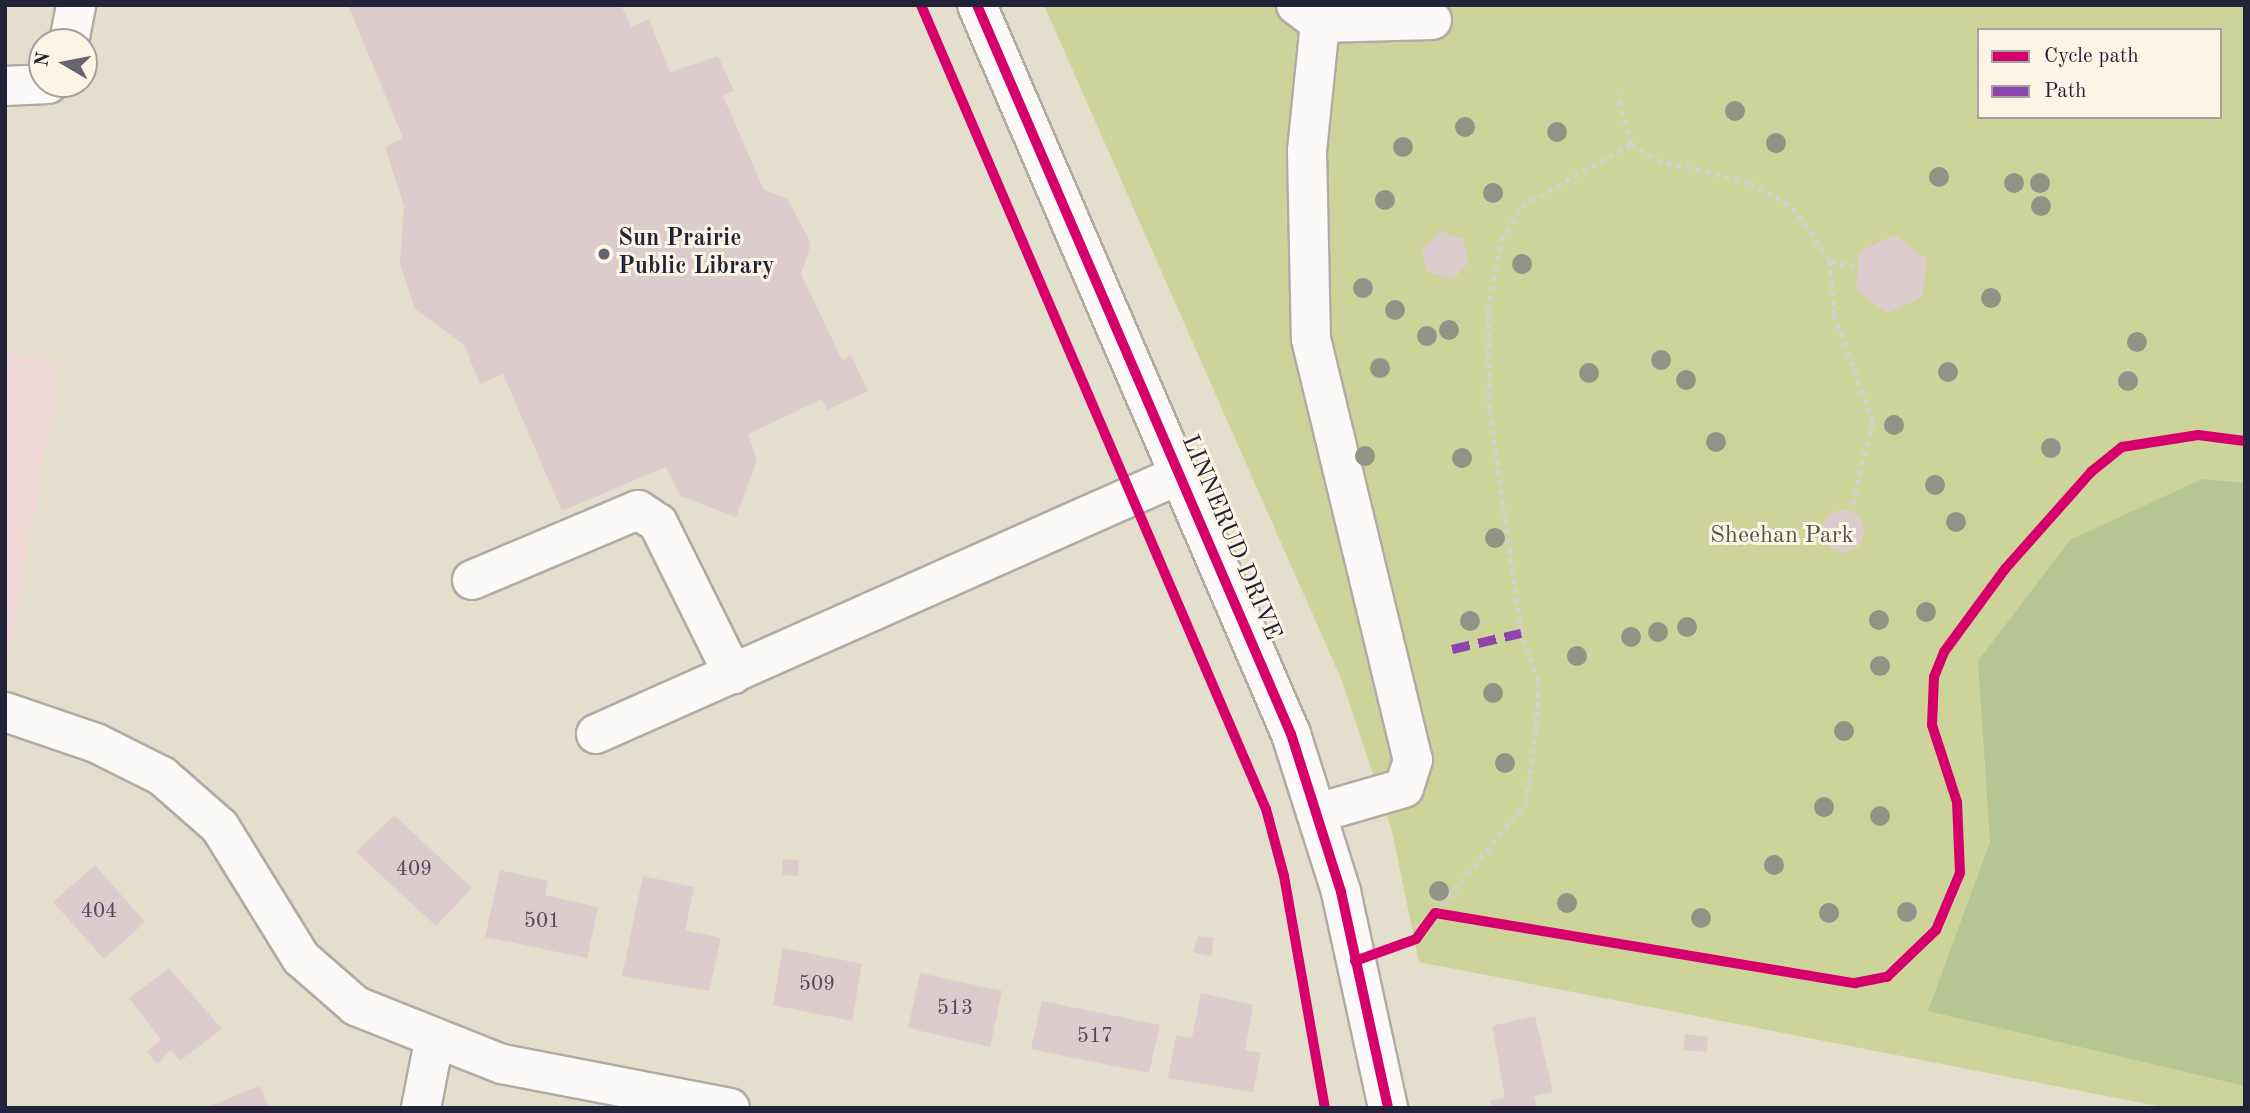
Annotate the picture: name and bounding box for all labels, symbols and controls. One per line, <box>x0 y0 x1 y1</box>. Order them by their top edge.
north arrow <box>28 28 98 98</box>
legend <box>1977 28 2222 119</box>
text: Cycle path <box>2044 46 2139 67</box>
text: N <box>33 51 54 68</box>
text: Path <box>2044 81 2087 102</box>
place label: Sun Prairie Public Library <box>618 226 775 282</box>
marker: Sun Prairie Public Library <box>596 246 612 262</box>
street label: LINNERUD DRIVE <box>1174 431 1286 645</box>
park label: Sheehan Park <box>1710 523 1854 551</box>
house number: 409 <box>396 857 432 883</box>
house number: 404 <box>81 899 117 925</box>
house number: 501 <box>524 909 560 935</box>
house number: 509 <box>799 972 835 998</box>
house number: 513 <box>937 996 973 1022</box>
house number: 517 <box>1077 1024 1113 1050</box>

